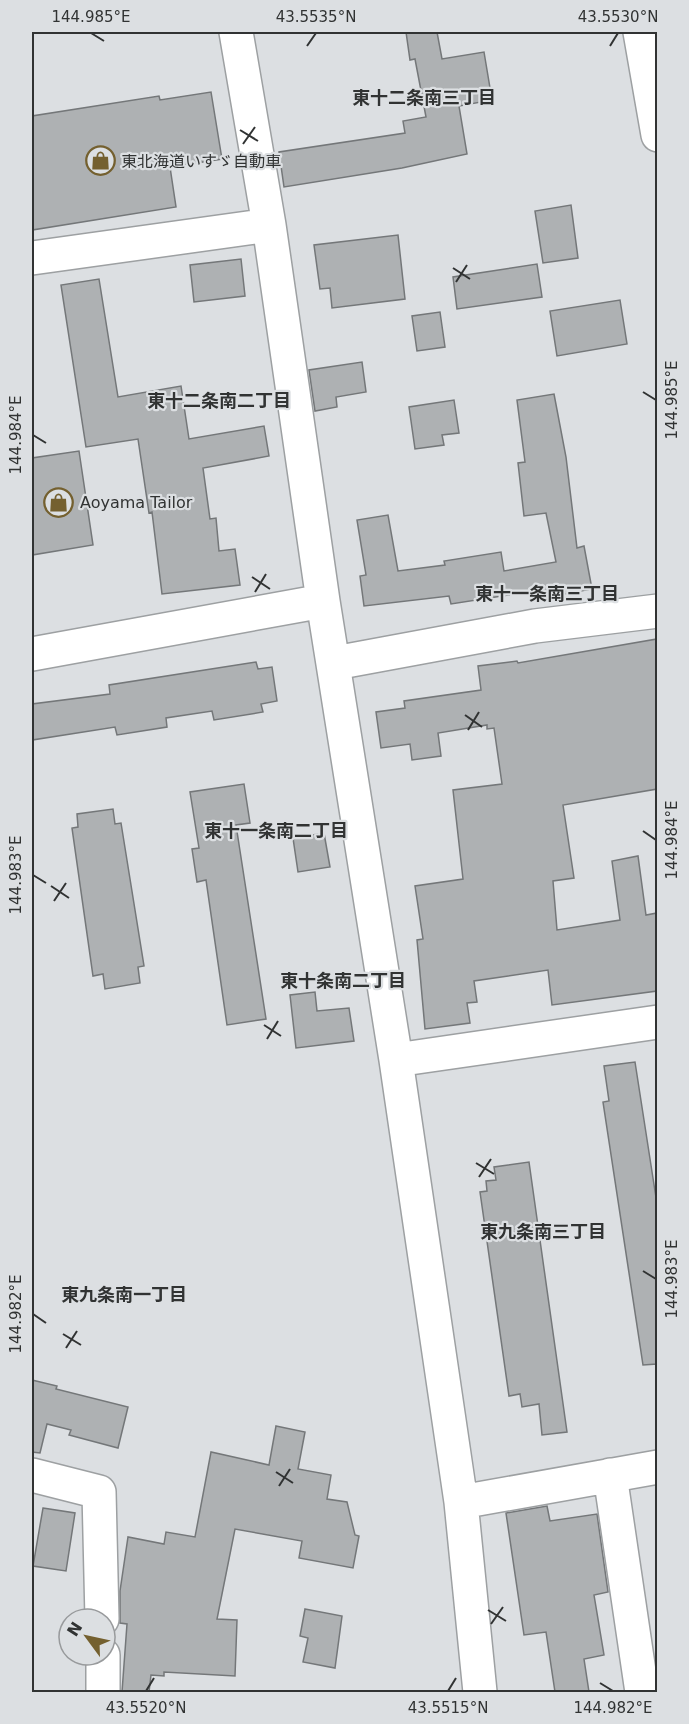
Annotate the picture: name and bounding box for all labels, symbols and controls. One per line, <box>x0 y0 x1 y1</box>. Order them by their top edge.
text: 144.985°E <box>51 8 131 26</box>
text: 43.5535°N <box>276 8 356 26</box>
text: 43.5530°N <box>578 8 658 26</box>
district label: 東十二条南三丁目 <box>352 87 496 108</box>
shop icon: 東北海道いすゞ自動車 <box>84 145 116 177</box>
place label: 東北海道いすゞ自動車 <box>121 152 281 171</box>
text: 144.985°E <box>663 360 681 440</box>
district label: 東十二条南二丁目 <box>147 390 291 411</box>
text: 144.984°E <box>7 395 25 475</box>
shop icon: Aoyama Tailor <box>43 486 75 518</box>
place label: Aoyama Tailor <box>80 493 193 512</box>
district label: 東十一条南三丁目 <box>475 583 619 604</box>
text: 144.984°E <box>663 800 681 880</box>
district label: 東十一条南二丁目 <box>204 820 348 841</box>
text: 144.983°E <box>7 835 25 915</box>
district label: 東十条南二丁目 <box>280 970 406 991</box>
district label: 東九条南三丁目 <box>480 1221 606 1242</box>
text: 144.983°E <box>663 1239 681 1319</box>
text: 144.982°E <box>7 1274 25 1354</box>
district label: 東九条南一丁目 <box>61 1284 187 1305</box>
north arrow <box>57 1607 117 1667</box>
text: N <box>63 1618 86 1640</box>
text: 43.5520°N <box>106 1699 186 1717</box>
text: 43.5515°N <box>408 1699 488 1717</box>
text: 144.982°E <box>573 1699 653 1717</box>

